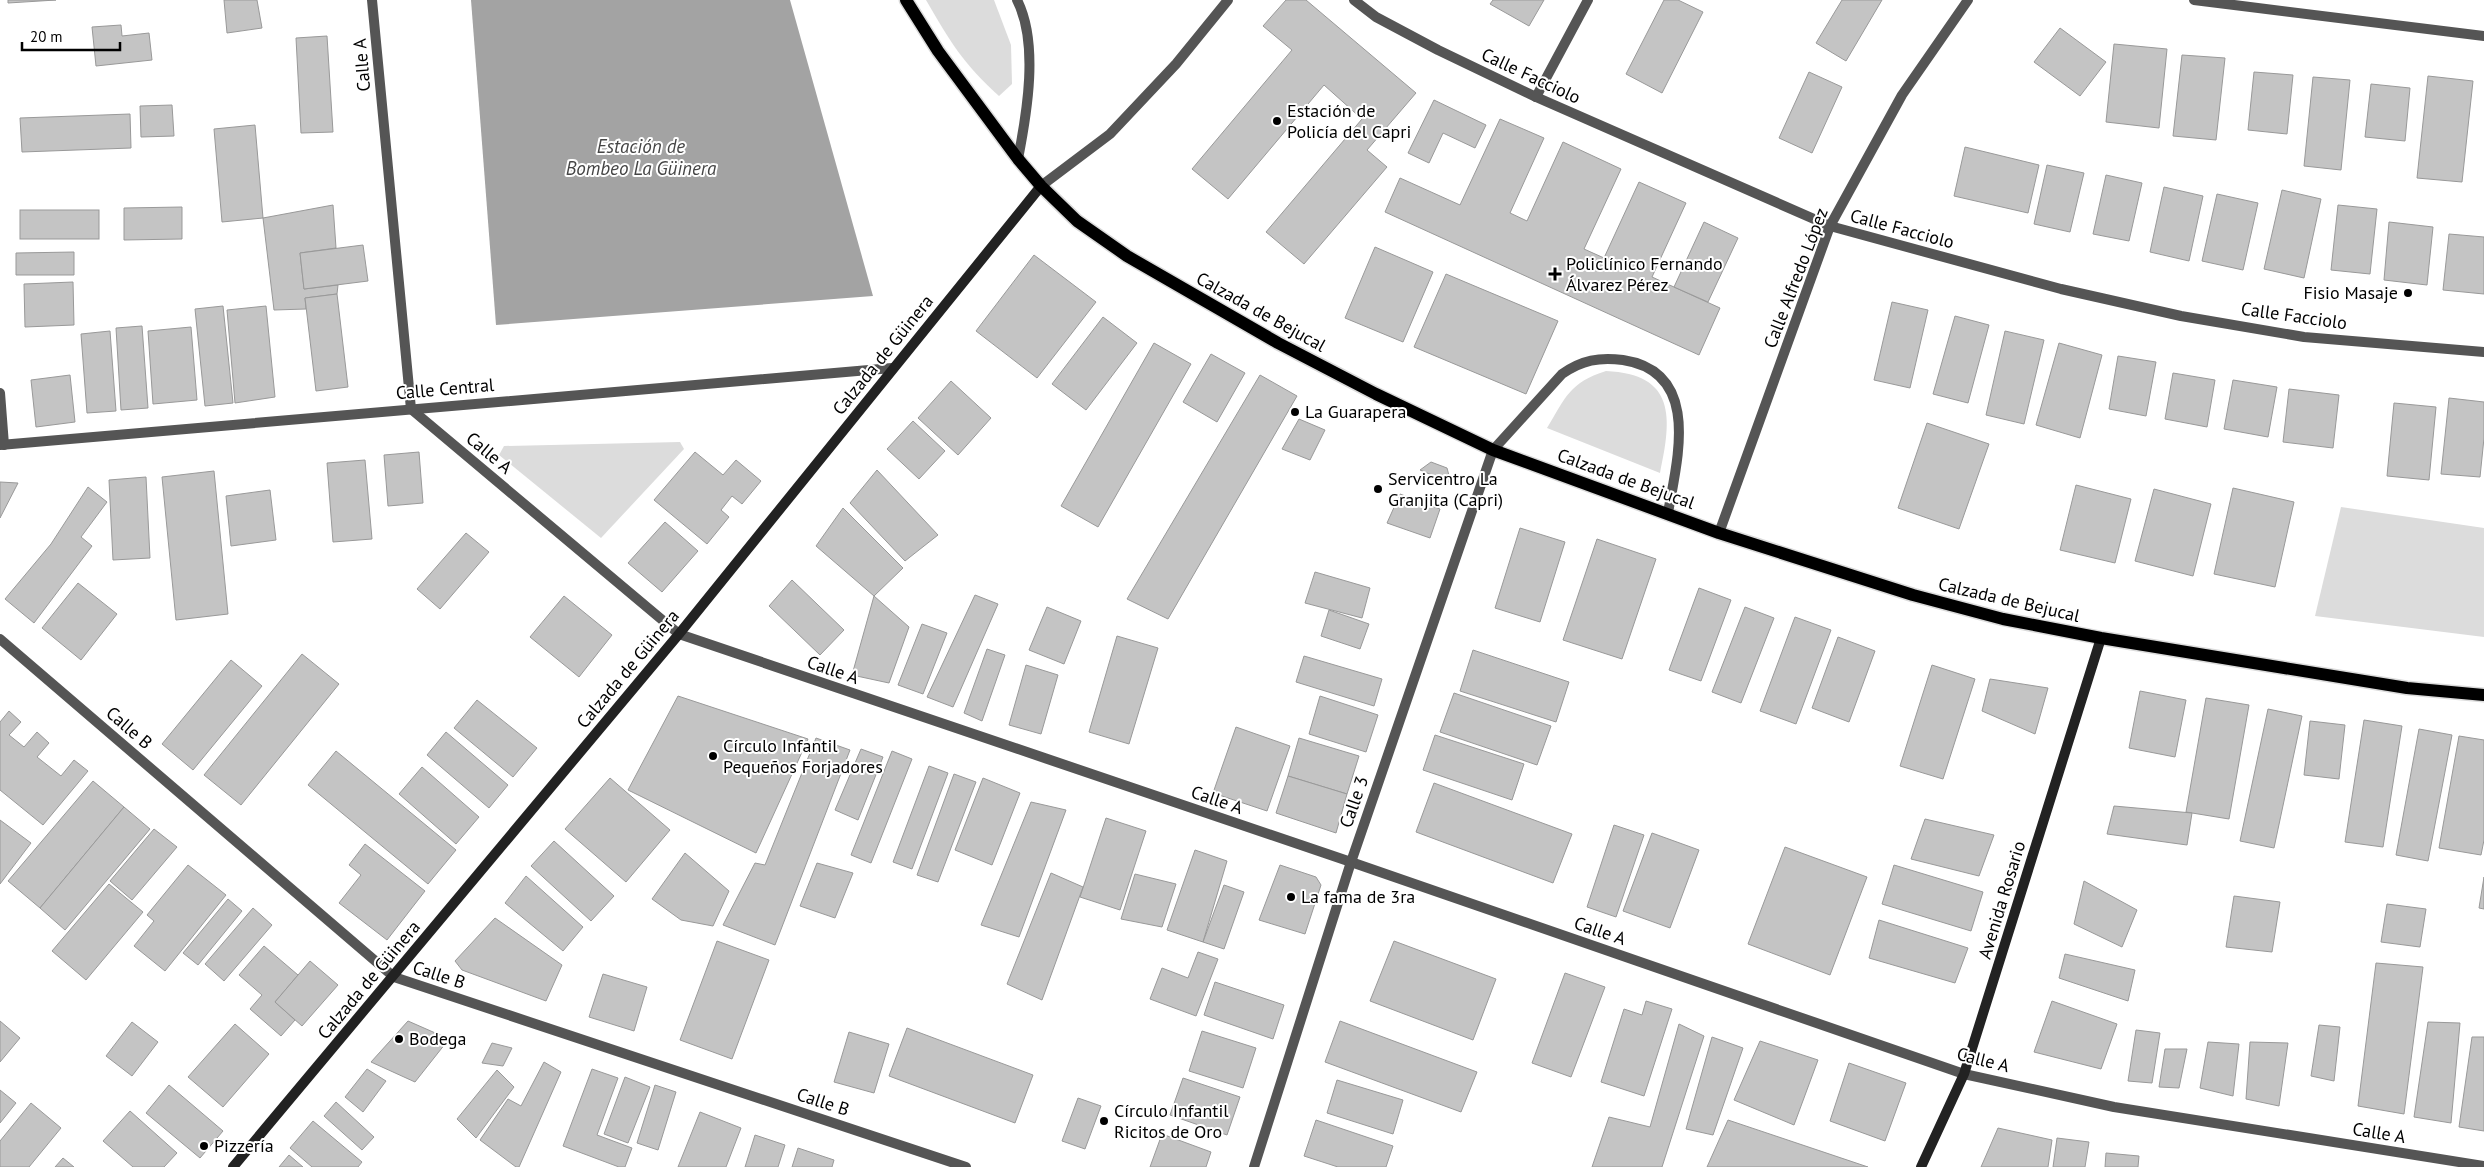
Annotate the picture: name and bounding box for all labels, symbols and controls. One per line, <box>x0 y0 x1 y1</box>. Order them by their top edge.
scale bar <box>22 20 120 52</box>
text: 20 m <box>30 27 63 46</box>
street label: Calle A <box>348 37 375 93</box>
street label: Calle Facciolo <box>1478 43 1584 109</box>
place label: Estación de Policía del Capri <box>1287 99 1411 143</box>
marker: Estación de Policía del Capri <box>1271 115 1283 127</box>
water label: Estación de Bombeo La Güinera <box>566 134 717 180</box>
street label: Calle Alfredo López <box>1758 204 1833 351</box>
street label: Calle Facciolo <box>1848 204 1957 253</box>
place label: Policlínico Fernando Álvarez Pérez <box>1566 252 1723 296</box>
street label: Calzada de Bejucal <box>1192 266 1331 357</box>
marker: Policlínico Fernando Álvarez Pérez <box>1548 267 1562 281</box>
place label: Fisio Masaje <box>2303 281 2398 304</box>
marker: Fisio Masaje <box>2402 287 2414 299</box>
street label: Calzada de Güinera <box>827 290 938 419</box>
street label: Calle Facciolo <box>2240 297 2349 334</box>
street label: Calle Central <box>395 373 496 404</box>
place label: La Guarapera <box>1305 400 1406 423</box>
marker: La Guarapera <box>1289 406 1301 418</box>
street label: Calle A <box>462 427 517 479</box>
street label: Calzada de Bejucal <box>1554 443 1699 514</box>
place label: Servicentro La Granjita (Capri) <box>1388 467 1503 511</box>
marker: Servicentro La Granjita (Capri) <box>1372 483 1384 495</box>
street label: Calzada de Bejucal <box>1936 572 2083 627</box>
street label: Calzada de Güinera <box>571 605 684 733</box>
street label: Calle A <box>804 650 863 689</box>
street label: Calle B <box>101 701 157 754</box>
place label: Círculo Infantil Pequeños Forjadores <box>723 734 883 778</box>
marker: Círculo Infantil Pequeños Forjadores <box>707 750 719 762</box>
street label: Calle 3 <box>1334 773 1373 831</box>
street label: Calle A <box>1188 780 1247 819</box>
street label: Avenida Rosario <box>1973 838 2030 962</box>
place label: La fama de 3ra <box>1301 885 1415 908</box>
marker: La fama de 3ra <box>1285 891 1297 903</box>
street label: Calle A <box>1571 911 1630 950</box>
street label: Calzada de Güinera <box>312 916 425 1044</box>
street label: Calle B <box>410 955 468 994</box>
place label: Bodega <box>409 1027 466 1050</box>
marker: Bodega <box>393 1033 405 1045</box>
street label: Calle A <box>1954 1042 2012 1077</box>
street label: Calle B <box>794 1082 852 1121</box>
place label: Círculo Infantil Ricitos de Oro <box>1114 1099 1229 1143</box>
marker: Círculo Infantil Ricitos de Oro <box>1098 1115 1110 1127</box>
street label: Calle A <box>2351 1117 2408 1148</box>
place label: Pizzería <box>214 1134 274 1157</box>
marker: Pizzería <box>198 1140 210 1152</box>

